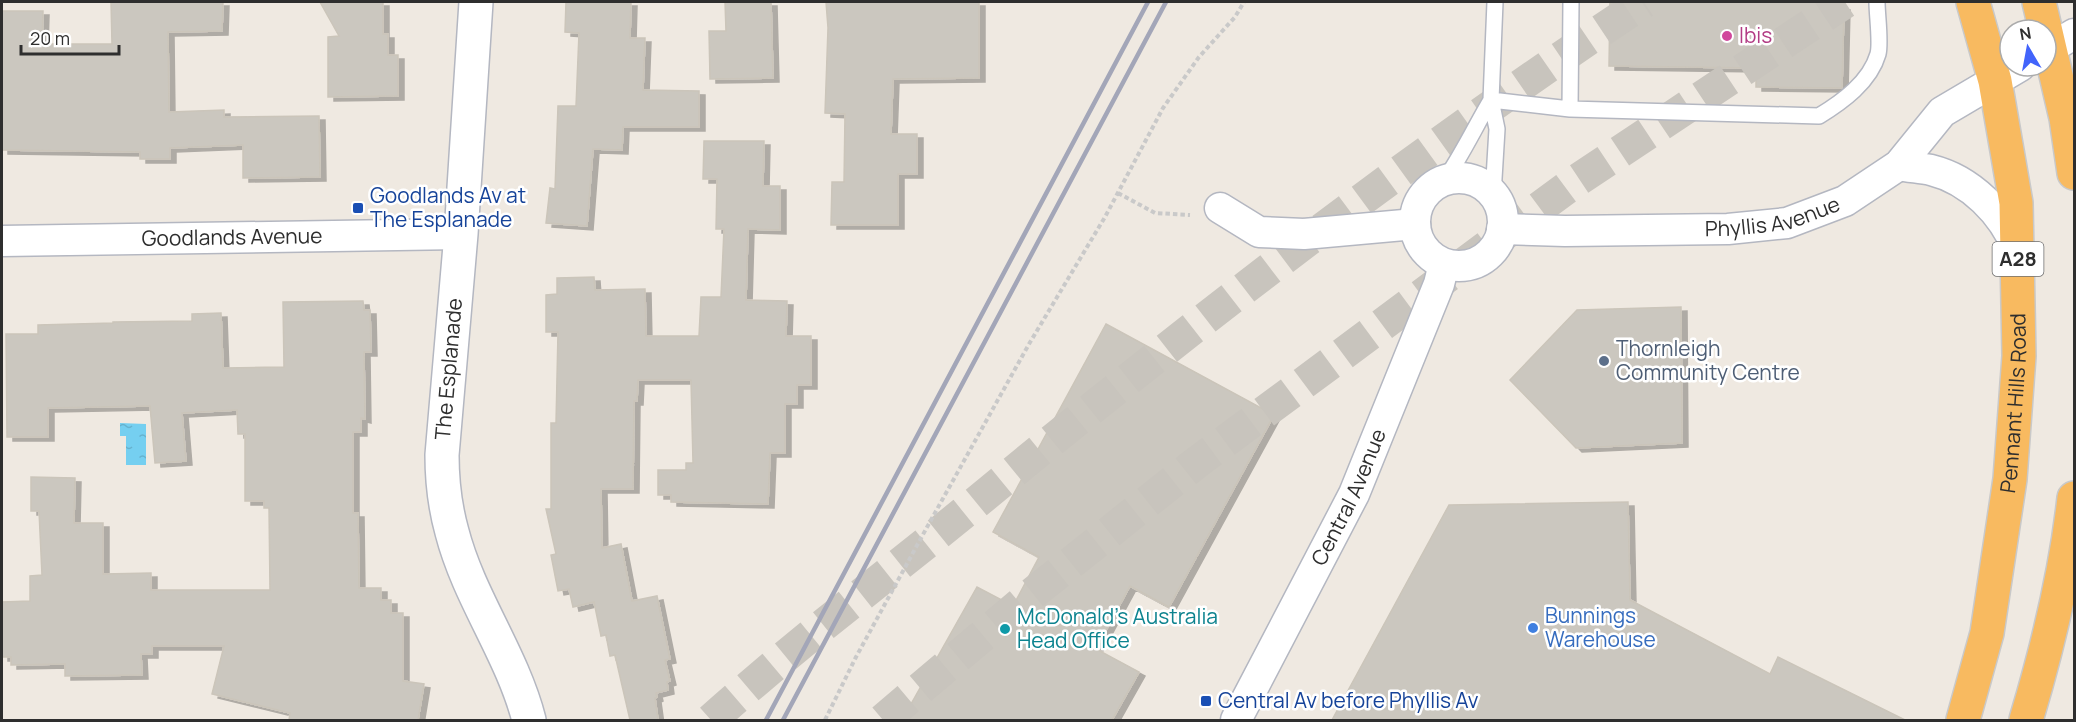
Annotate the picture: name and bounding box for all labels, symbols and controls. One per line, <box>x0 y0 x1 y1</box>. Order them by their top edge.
scale bar <box>21 18 118 56</box>
north arrow <box>1998 18 2058 78</box>
place label: Ibis <box>1739 21 1772 49</box>
text: N <box>2018 21 2033 45</box>
text: 20 m <box>30 26 70 50</box>
marker: Ibis <box>1720 29 1734 43</box>
place label: Goodlands Av at The Esplanade <box>370 181 526 233</box>
street label: Phyllis Avenue <box>1705 189 1844 242</box>
marker: Goodlands Av at The Esplanade <box>351 201 365 215</box>
street label: Goodlands Avenue <box>141 221 323 252</box>
road number: A28 <box>1992 242 2044 276</box>
street label: The Esplanade <box>428 297 468 441</box>
street label: Pennant Hills Road <box>1993 313 2032 495</box>
place label: Thornleigh Community Centre <box>1616 334 1800 386</box>
marker: Thornleigh Community Centre <box>1597 354 1611 368</box>
street label: Central Avenue <box>1304 424 1392 570</box>
place label: Bunnings Warehouse <box>1545 601 1656 653</box>
place label: McDonald's Australia Head Office <box>1017 602 1218 654</box>
marker: Bunnings Warehouse <box>1526 621 1540 635</box>
marker: McDonald's Australia Head Office <box>998 622 1012 636</box>
place label: Central Av before Phyllis Av <box>1218 686 1479 714</box>
marker: Central Av before Phyllis Av <box>1199 694 1213 708</box>

